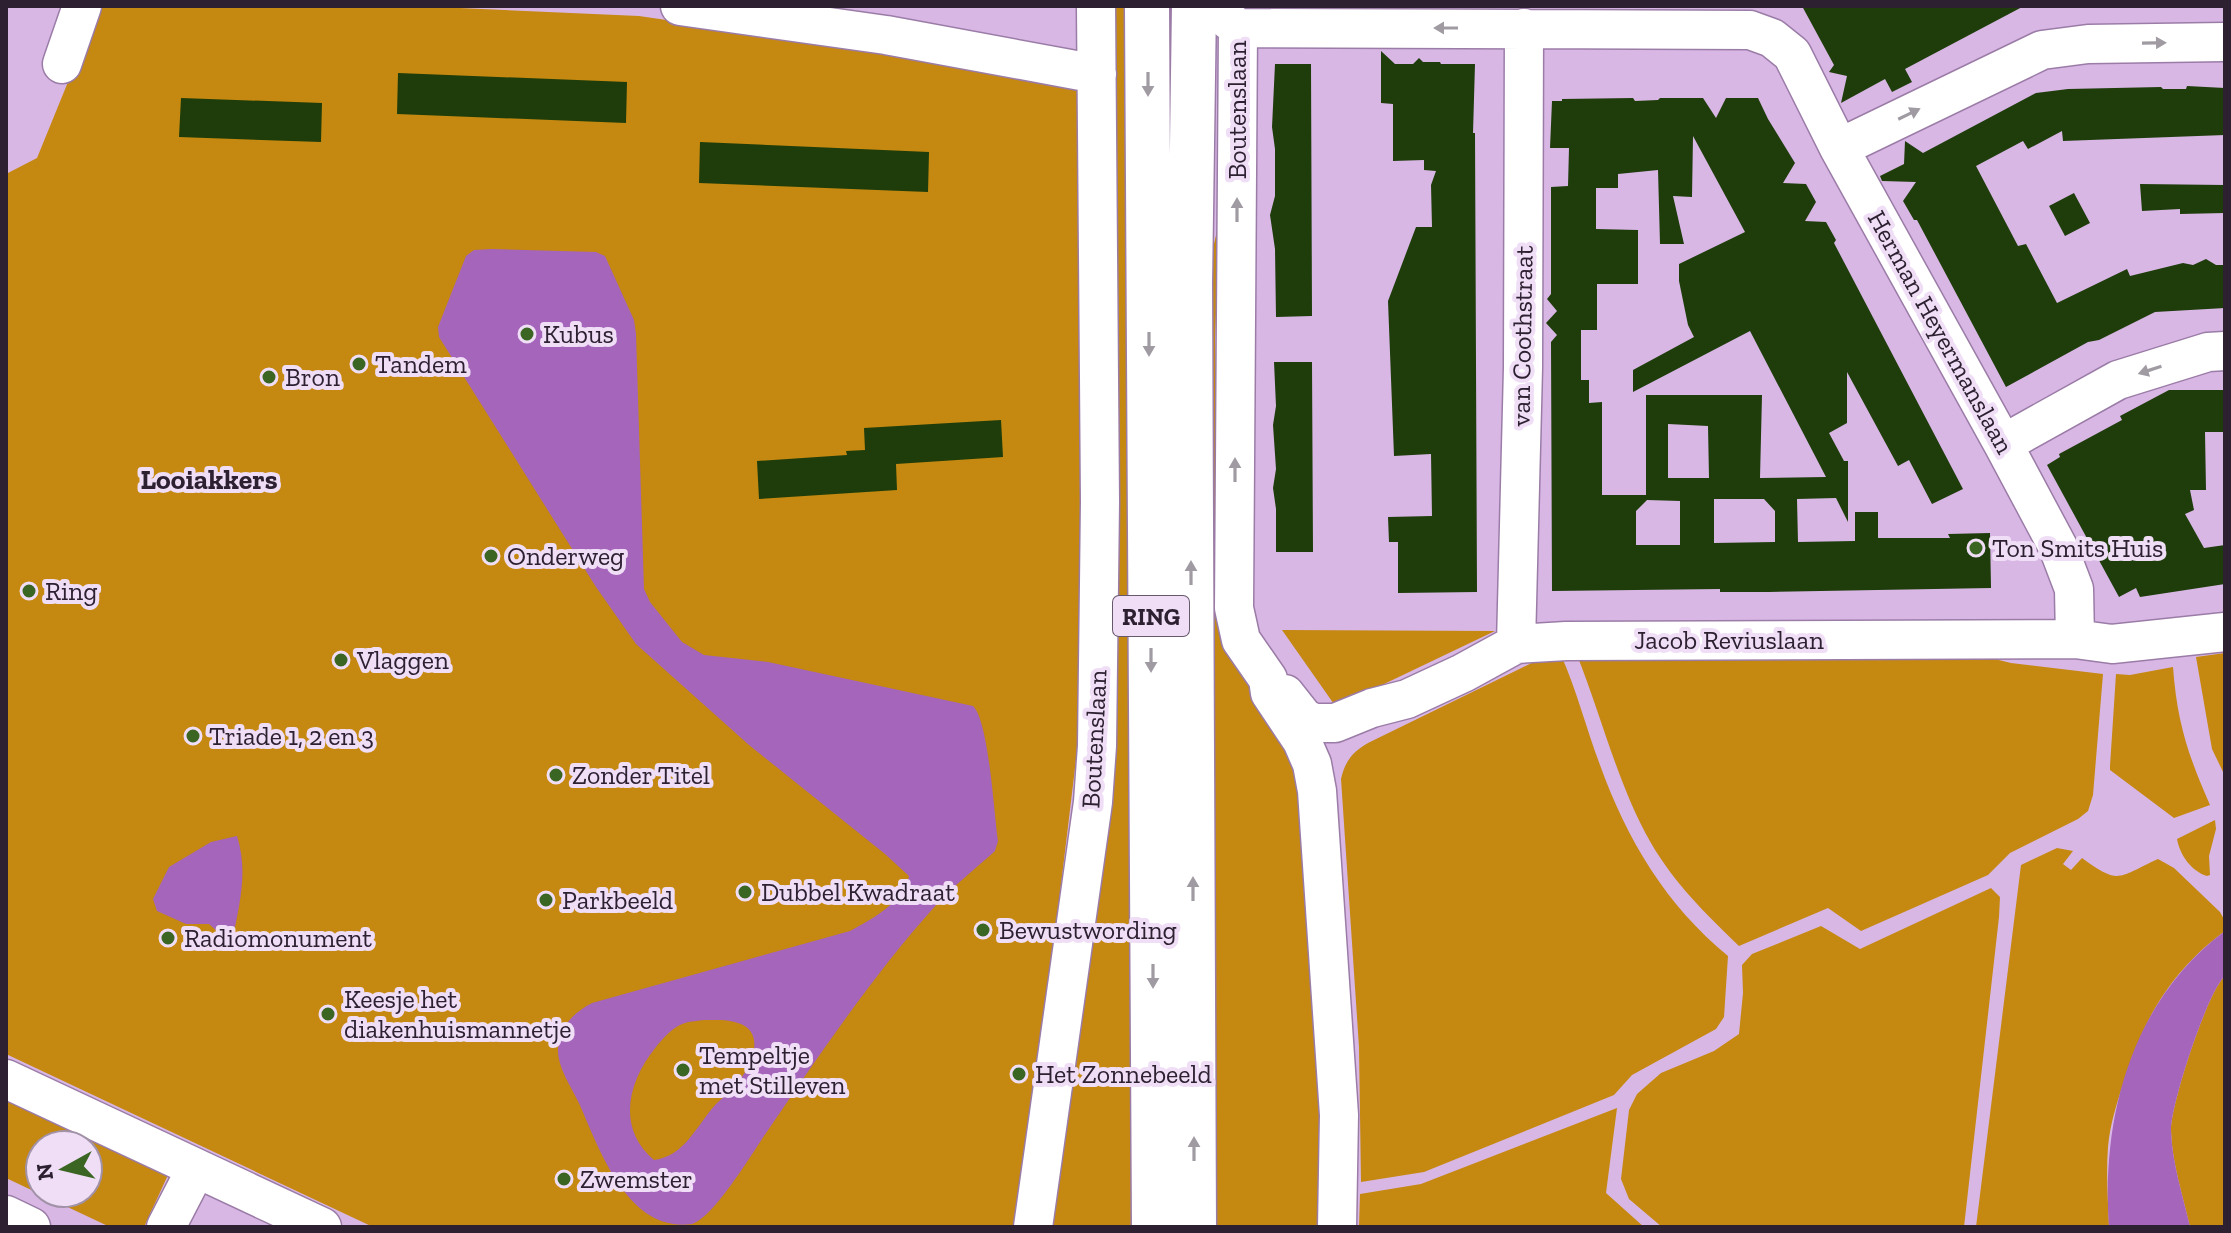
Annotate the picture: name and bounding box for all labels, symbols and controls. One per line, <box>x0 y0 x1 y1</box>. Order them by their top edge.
one-way arrow <box>1433 22 1458 34</box>
one-way arrow <box>2142 37 2167 49</box>
street label: Boutenslaan <box>1221 41 1253 179</box>
one-way arrow <box>1142 72 1154 97</box>
one-way arrow <box>1898 107 1921 121</box>
one-way arrow <box>1230 197 1243 222</box>
street label: Herman Heyermanslaan <box>1861 205 2021 459</box>
street label: van Coothstraat <box>1504 245 1540 427</box>
place label: Kubus <box>543 318 614 350</box>
marker: Kubus <box>518 325 536 343</box>
one-way arrow <box>1143 332 1155 357</box>
place label: Tandem <box>375 348 467 380</box>
marker: Tandem <box>350 355 368 373</box>
place label: Bron <box>285 361 340 393</box>
one-way arrow <box>2138 364 2162 377</box>
marker: Bron <box>260 368 278 386</box>
one-way arrow <box>1229 457 1241 482</box>
district label: Looiakkers <box>140 463 278 496</box>
place label: Ton Smits Huis <box>1992 532 2163 564</box>
marker: Ton Smits Huis <box>1967 539 1985 557</box>
place label: Onderweg <box>507 540 624 572</box>
marker: Onderweg <box>482 547 500 565</box>
one-way arrow <box>1185 560 1198 585</box>
place label: Ring <box>45 575 97 607</box>
marker: Ring <box>20 582 38 600</box>
road number: RING <box>1113 596 1189 636</box>
street label: Jacob Reviuslaan <box>1634 624 1824 656</box>
place label: Vlaggen <box>356 644 449 676</box>
one-way arrow <box>1145 648 1157 673</box>
marker: Vlaggen <box>332 651 350 669</box>
street label: Boutenslaan <box>1074 669 1114 809</box>
place label: Triade 1, 2 en 3 <box>209 720 374 752</box>
marker: Triade 1, 2 en 3 <box>184 727 202 745</box>
place label: Zonder Titel <box>572 759 710 791</box>
marker: Zonder Titel <box>547 766 565 784</box>
place label: Dubbel Kwadraat <box>761 876 955 908</box>
one-way arrow <box>1187 876 1199 901</box>
marker: Dubbel Kwadraat <box>736 883 754 901</box>
place label: Parkbeeld <box>562 884 673 916</box>
marker: Parkbeeld <box>537 891 555 909</box>
place label: Bewustwording <box>999 914 1177 946</box>
marker: Bewustwording <box>974 921 992 939</box>
place label: Radiomonument <box>184 922 372 954</box>
marker: Radiomonument <box>159 929 177 947</box>
one-way arrow <box>1147 964 1159 989</box>
place label: Keesje het diakenhuismannetje <box>344 983 572 1045</box>
marker: Keesje het diakenhuismannetje <box>319 1005 337 1023</box>
place label: Tempeltje met Stilleven <box>699 1039 846 1101</box>
place label: Het Zonnebeeld <box>1035 1058 1212 1090</box>
marker: Tempeltje met Stilleven <box>674 1061 692 1079</box>
marker: Het Zonnebeeld <box>1010 1065 1028 1083</box>
north arrow <box>24 1129 104 1209</box>
one-way arrow <box>1188 1136 1200 1161</box>
text: N <box>30 1161 59 1182</box>
place label: Zwemster <box>580 1163 693 1195</box>
marker: Zwemster <box>555 1170 573 1188</box>

